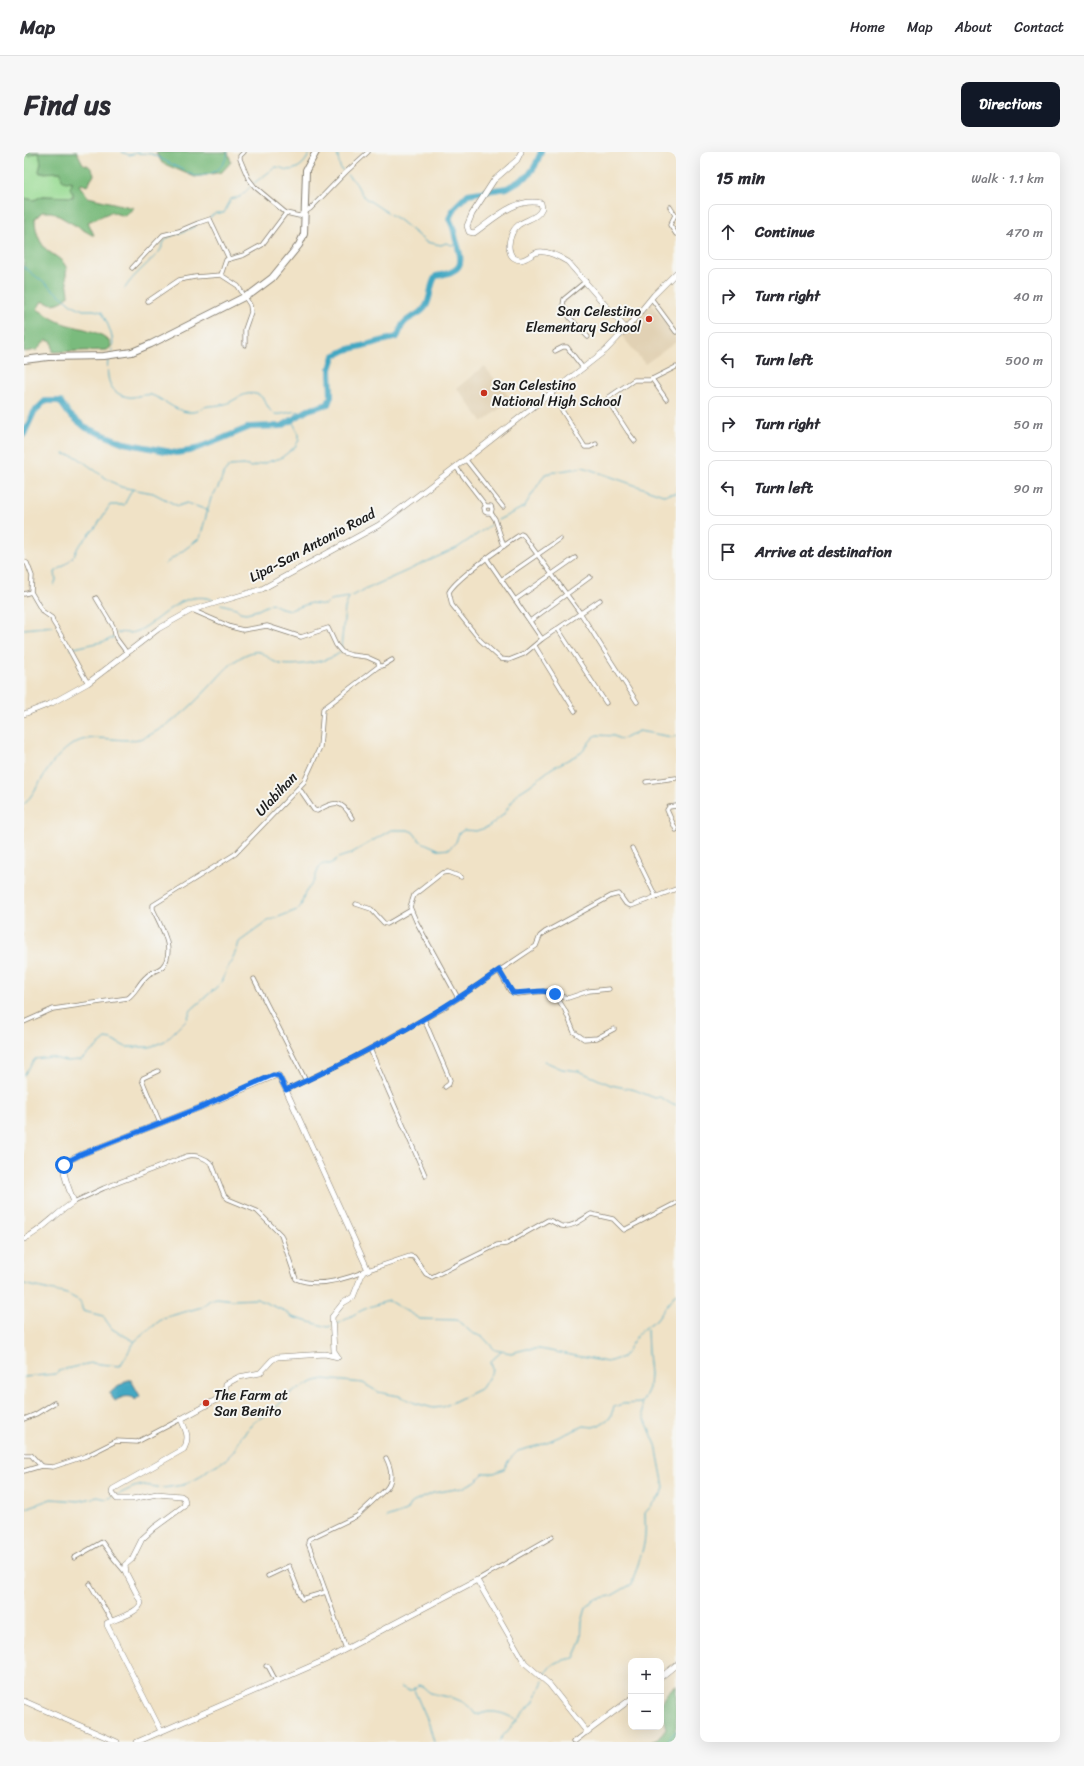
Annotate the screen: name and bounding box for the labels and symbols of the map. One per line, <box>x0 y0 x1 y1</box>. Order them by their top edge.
place label: San Celestino Elementary School <box>525 299 642 340</box>
marker: San Celestino Elementary School <box>644 314 654 324</box>
place label: San Celestino National High School <box>492 373 622 414</box>
marker: San Celestino National High School <box>479 388 489 398</box>
street label: Lipa-San Antonio Road <box>244 501 381 589</box>
street label: Ulabihan <box>249 766 304 822</box>
route end <box>546 985 564 1003</box>
route start <box>55 1156 73 1174</box>
place label: The Farm at San Benito <box>214 1383 288 1424</box>
marker: The Farm at San Benito <box>201 1398 211 1408</box>

